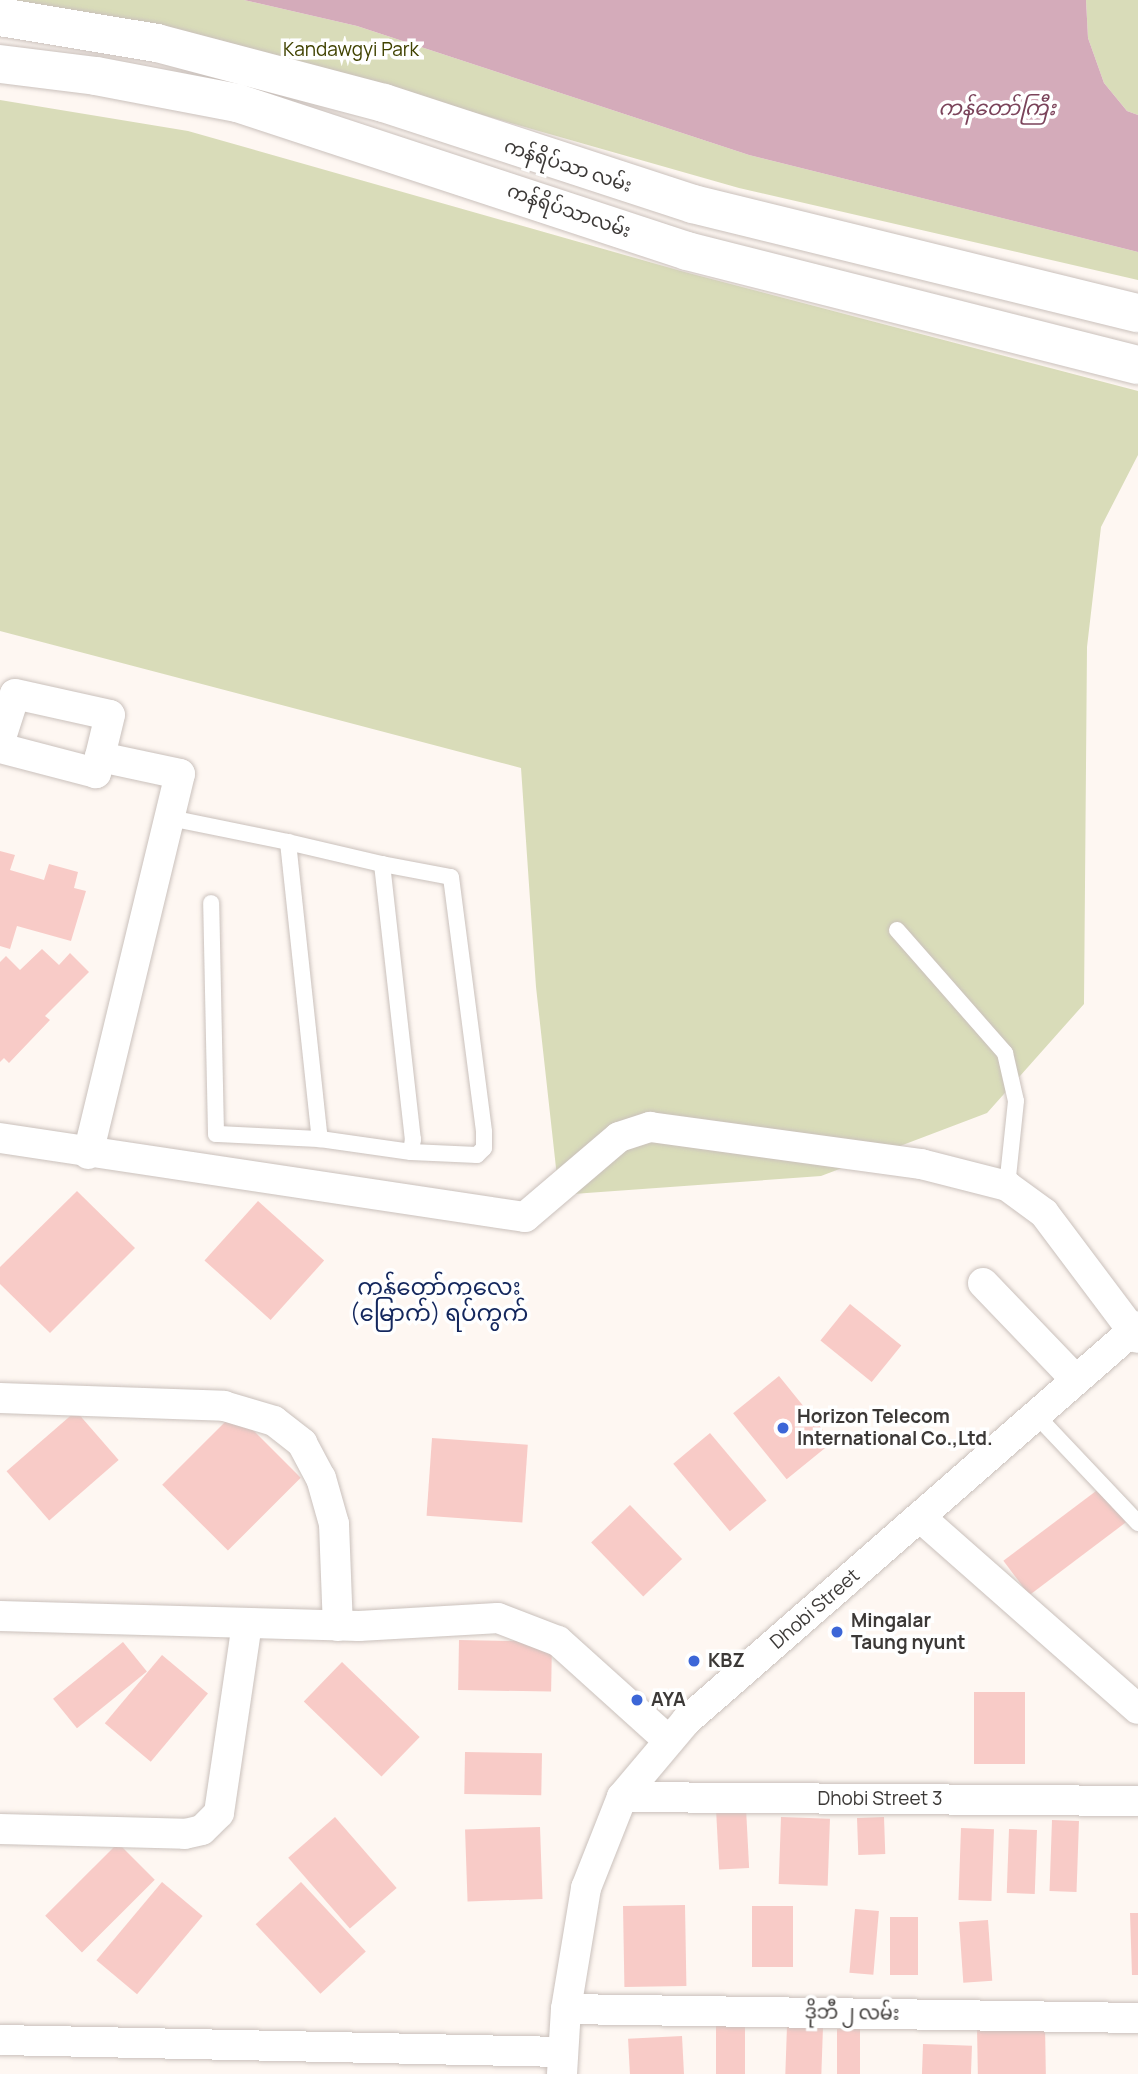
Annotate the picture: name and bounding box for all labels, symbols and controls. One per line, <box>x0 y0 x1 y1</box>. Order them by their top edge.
park label: Kandawgyi Park <box>283 39 419 61</box>
water label: ကန်တော်ကြီး <box>938 94 1056 120</box>
street label: ကန်ရိပ်သာ လမ်း <box>501 135 635 197</box>
street label: ကန်ရိပ်သာလမ်း <box>504 179 634 243</box>
district label: ကန်တော်ကလေး (မြောက်) ရပ်ကွက် <box>350 1272 528 1326</box>
place label: Horizon Telecom International Co.,Ltd. <box>797 1406 993 1450</box>
marker: Horizon Telecom International Co.,Ltd. <box>775 1420 791 1436</box>
street label: Dhobi Street <box>766 1564 864 1654</box>
place label: Mingalar Taung nyunt <box>851 1610 966 1654</box>
marker: Mingalar Taung nyunt <box>829 1624 845 1640</box>
place label: KBZ <box>708 1650 745 1672</box>
marker: KBZ <box>686 1653 702 1669</box>
place label: AYA <box>651 1689 686 1711</box>
marker: AYA <box>629 1692 645 1708</box>
street label: Dhobi Street 3 <box>818 1788 942 1810</box>
street label: ဒိုဘီ ၂ လမ်း <box>804 2001 900 2025</box>

